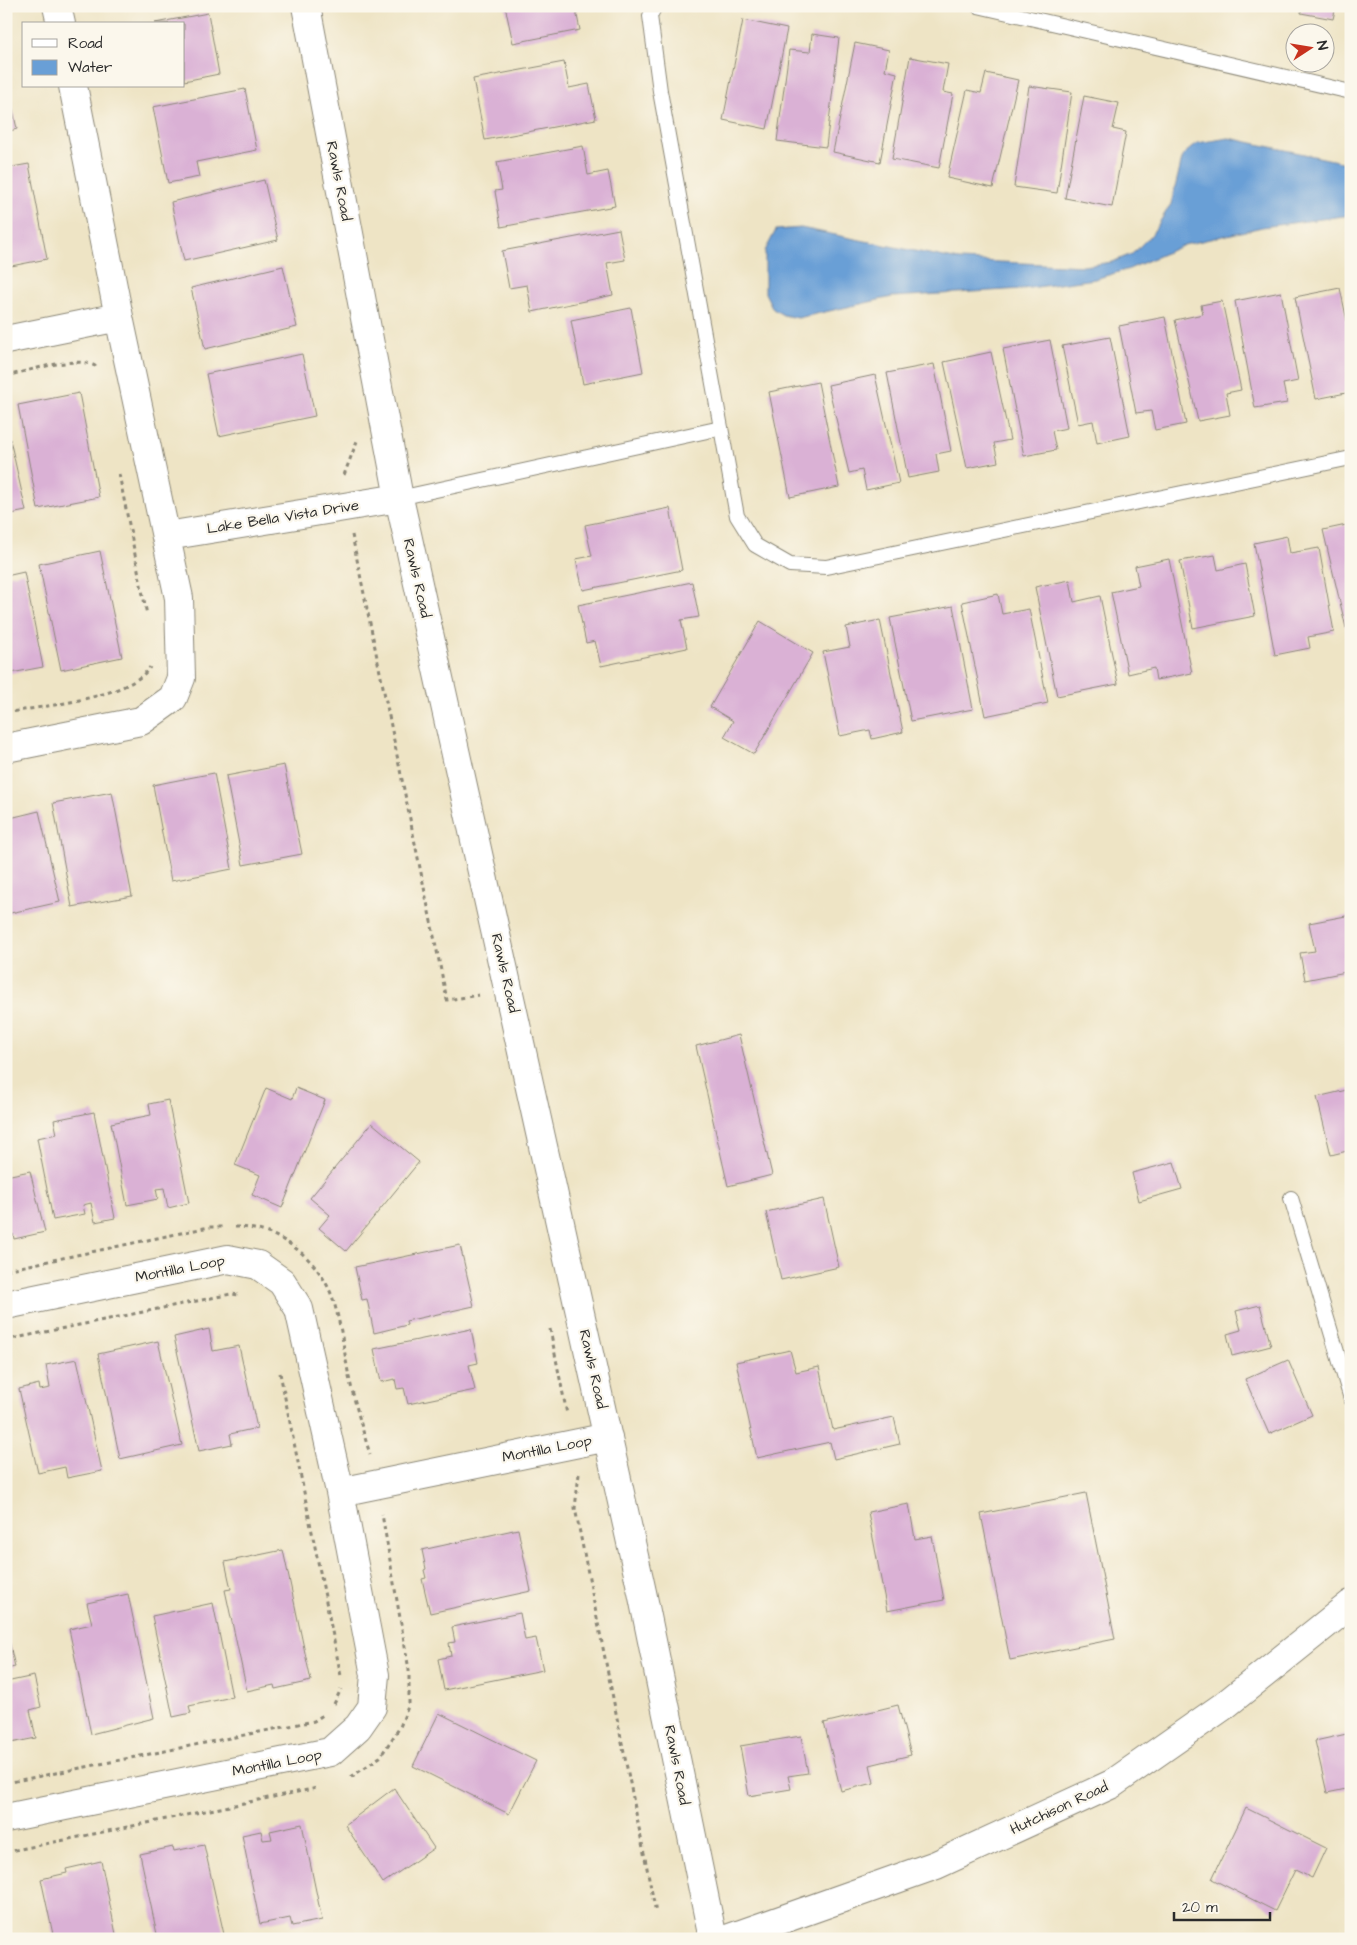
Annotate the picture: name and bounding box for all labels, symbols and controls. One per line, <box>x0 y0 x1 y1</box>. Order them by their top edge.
legend <box>22 22 185 88</box>
north arrow <box>1284 22 1334 72</box>
text: Road <box>68 33 103 54</box>
text: N <box>1311 39 1332 52</box>
text: Water <box>68 57 112 78</box>
street label: Rawls Road <box>321 139 357 223</box>
street label: Lake Bella Vista Drive <box>206 495 360 539</box>
street label: Rawls Road <box>398 536 436 620</box>
street label: Rawls Road <box>486 931 524 1015</box>
street label: Montilla Loop <box>134 1250 226 1288</box>
street label: Rawls Road <box>574 1327 612 1411</box>
street label: Montilla Loop <box>501 1430 593 1468</box>
street label: Rawls Road <box>659 1723 695 1807</box>
street label: Montilla Loop <box>231 1744 323 1782</box>
street label: Hutchison Road <box>1007 1776 1112 1840</box>
scale bar <box>1174 1890 1271 1922</box>
text: 20 m <box>1182 1897 1218 1918</box>

